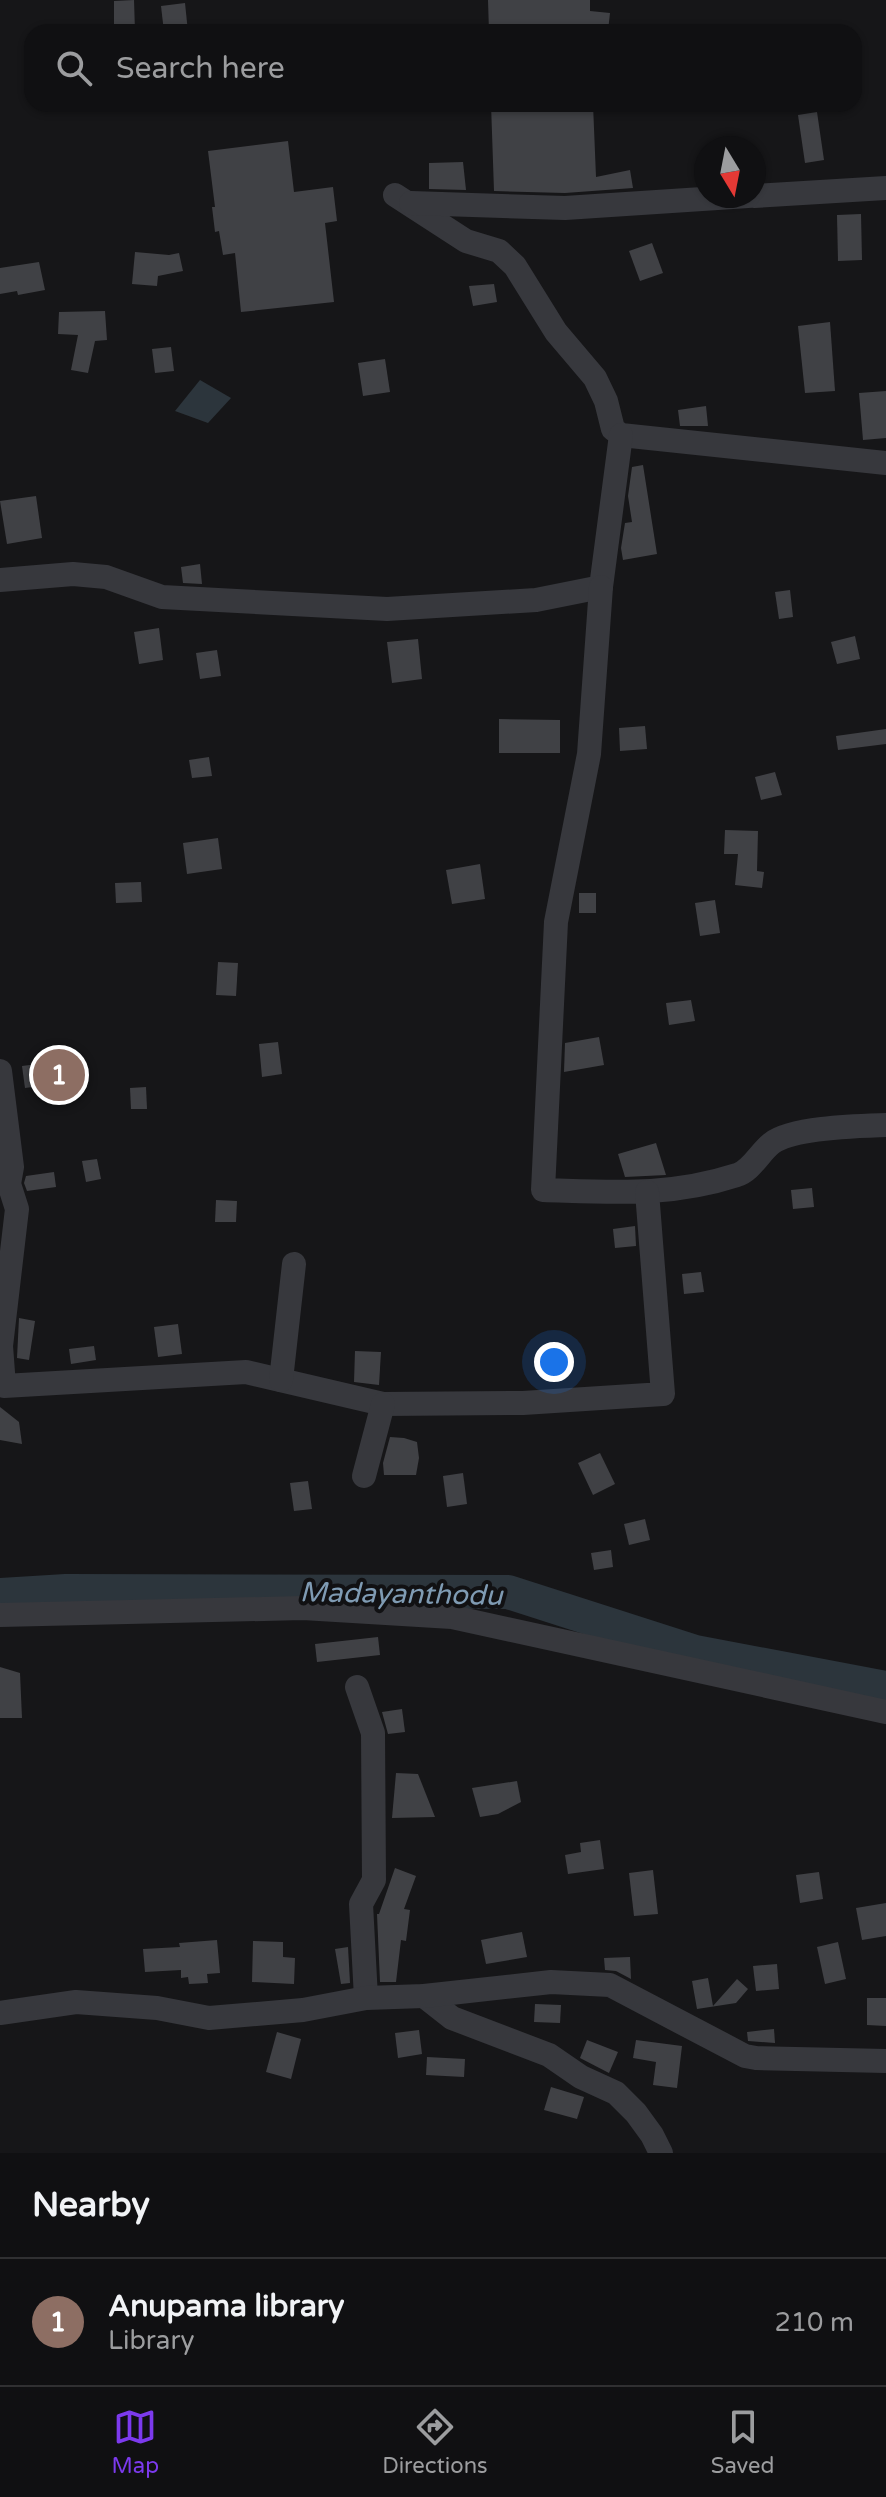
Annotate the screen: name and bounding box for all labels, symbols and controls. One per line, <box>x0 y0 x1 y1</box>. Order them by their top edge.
search box <box>24 24 862 112</box>
icon: search <box>52 46 96 90</box>
text: Search here <box>116 50 285 87</box>
north arrow <box>694 136 766 208</box>
pin: 1 <box>33 1045 85 1105</box>
your location <box>534 1342 574 1382</box>
water label: Madayanthodu <box>299 1575 505 1613</box>
text: Nearby <box>32 2185 150 2226</box>
text: Anupama library <box>108 2288 344 2325</box>
text: 1 <box>50 2307 66 2338</box>
text: 210 m <box>774 2307 854 2338</box>
text: Library <box>108 2325 194 2356</box>
tab: Map <box>112 2405 159 2479</box>
tab: Directions <box>382 2405 488 2479</box>
tab: Saved <box>711 2405 774 2479</box>

